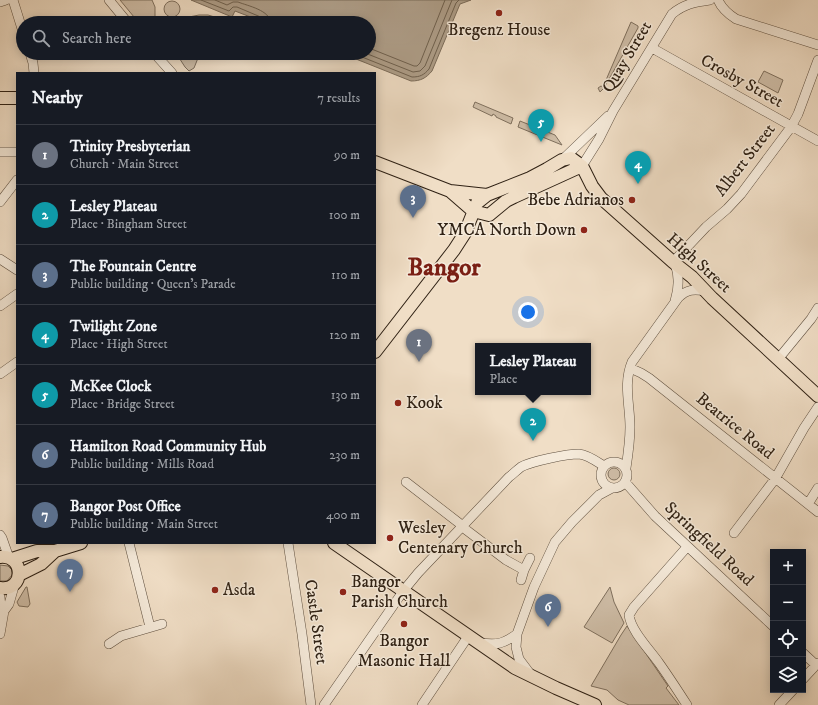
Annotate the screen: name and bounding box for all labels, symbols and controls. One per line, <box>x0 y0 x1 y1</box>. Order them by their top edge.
marker: Bregenz House <box>494 8 504 18</box>
search box <box>16 16 376 60</box>
street label: Quay Street <box>597 17 657 97</box>
place label: Bregenz House <box>448 19 550 41</box>
icon: search <box>30 27 52 49</box>
text: Search here <box>62 29 131 48</box>
street label: Crosby Street <box>697 49 788 113</box>
text: Nearby <box>32 87 82 109</box>
text: 7 results <box>317 90 360 106</box>
pin: 5 <box>528 109 554 142</box>
street label: Albert Street <box>710 119 781 201</box>
text: Trinity Presbyterian <box>70 137 190 156</box>
text: 1 <box>43 147 47 163</box>
text: 90 m <box>334 147 360 163</box>
pin: 4 <box>625 151 651 184</box>
text: Church · Main Street <box>70 156 179 172</box>
pin: 3 <box>400 185 426 218</box>
place label: Bebe Adrianos <box>528 189 624 211</box>
marker: Bebe Adrianos <box>627 195 637 205</box>
text: Lesley Plateau <box>70 197 157 216</box>
text: 2 <box>42 207 48 223</box>
text: 100 m <box>329 207 360 223</box>
text: Place · Bingham Street <box>70 216 187 232</box>
place label: YMCA North Down <box>437 219 576 241</box>
marker: YMCA North Down <box>579 225 589 235</box>
street label: High Street <box>662 228 736 298</box>
district label: Bangor <box>407 252 481 283</box>
text: The Fountain Centre <box>70 257 196 276</box>
text: 3 <box>43 267 47 283</box>
text: 110 m <box>331 267 360 283</box>
text: Public building · Queen's Parade <box>70 276 236 292</box>
your location <box>518 302 538 322</box>
text: Twilight Zone <box>70 317 157 336</box>
text: 4 <box>41 327 49 343</box>
text: 120 m <box>329 327 360 343</box>
pin: 1 <box>406 329 432 362</box>
text: Place · High Street <box>70 336 168 352</box>
popup <box>475 343 591 395</box>
text: Lesley Plateau <box>489 352 577 371</box>
text: Place <box>489 371 517 387</box>
text: McKee Clock <box>70 377 152 396</box>
text: 5 <box>42 387 48 403</box>
text: 130 m <box>331 387 360 403</box>
street label: Beatrice Road <box>691 388 779 465</box>
place label: Kook <box>406 392 443 414</box>
text: Place · Bridge Street <box>70 396 175 412</box>
marker: Kook <box>393 398 403 408</box>
pin: 2 <box>520 408 546 441</box>
text: Hamilton Road Community Hub <box>70 437 266 456</box>
text: 6 <box>42 447 48 463</box>
text: 230 m <box>329 447 360 463</box>
text: Public building · Mills Road <box>70 456 214 472</box>
text: Bangor Post Office <box>70 497 181 516</box>
street label: Springfield Road <box>660 497 759 591</box>
text: 7 <box>42 507 48 523</box>
text: 400 m <box>326 507 360 523</box>
text: Public building · Main Street <box>70 516 218 532</box>
place label: Wesley Centenary Church <box>397 517 523 559</box>
marker: Wesley Centenary Church <box>385 533 395 543</box>
map controls <box>770 549 806 693</box>
button: + <box>770 549 806 585</box>
pin: 7 <box>57 559 83 592</box>
place label: Bangor Parish Church <box>351 571 448 613</box>
street label: Castle Street <box>299 578 333 666</box>
place label: Asda <box>223 579 256 601</box>
marker: Asda <box>210 585 220 595</box>
button: − <box>770 585 806 621</box>
marker: Bangor Parish Church <box>338 587 348 597</box>
pin: 6 <box>535 594 561 627</box>
marker: Bangor Masonic Hall <box>399 619 409 629</box>
button: locate <box>770 621 806 657</box>
place label: Bangor Masonic Hall <box>358 630 450 672</box>
button: layers <box>770 657 806 693</box>

